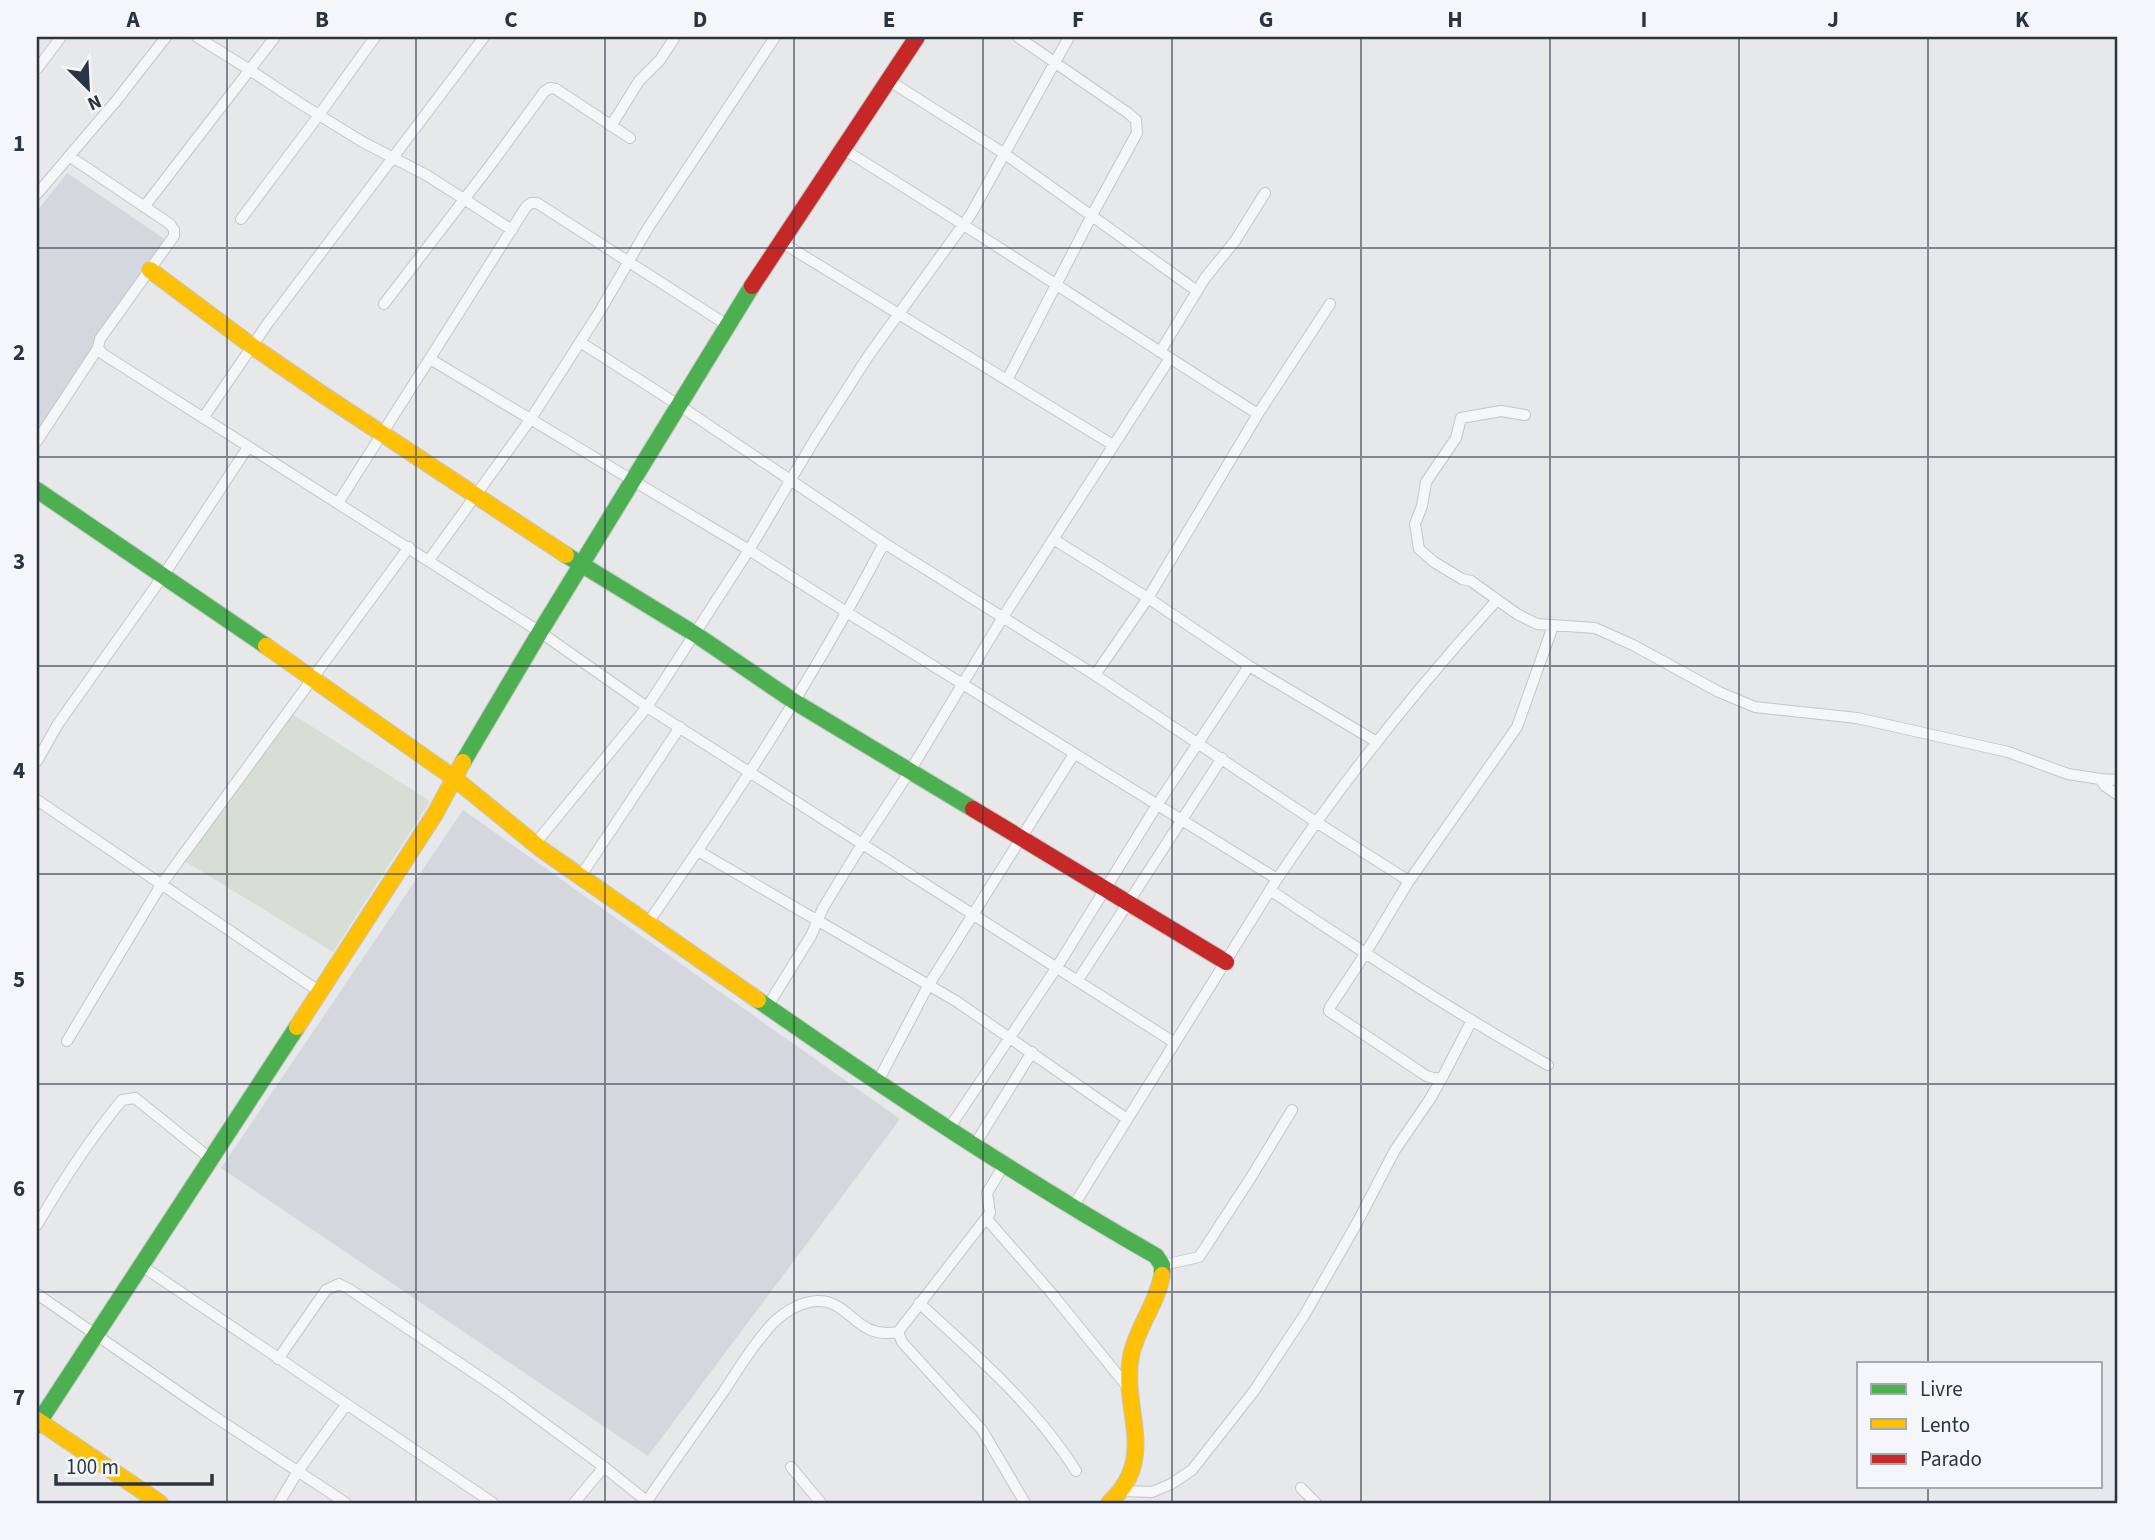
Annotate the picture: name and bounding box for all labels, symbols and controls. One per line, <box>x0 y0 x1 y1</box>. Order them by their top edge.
text: A <box>125 3 140 36</box>
text: B <box>315 3 329 36</box>
text: C <box>504 3 518 36</box>
text: D <box>693 3 707 36</box>
text: E <box>883 3 895 36</box>
text: F <box>1072 3 1084 36</box>
text: G <box>1259 3 1273 36</box>
text: H <box>1447 3 1463 36</box>
text: I <box>1641 3 1647 36</box>
text: J <box>1827 3 1839 36</box>
text: K <box>2015 3 2030 36</box>
north arrow <box>52 52 122 122</box>
text: N <box>83 87 106 117</box>
text: 1 <box>13 127 25 160</box>
text: 2 <box>13 336 25 369</box>
text: 3 <box>13 545 25 578</box>
text: 4 <box>13 754 25 787</box>
text: 5 <box>13 963 25 996</box>
text: 6 <box>13 1172 25 1205</box>
legend <box>1857 1362 2102 1488</box>
text: Livre <box>1920 1374 1963 1404</box>
text: 7 <box>13 1381 25 1414</box>
text: Lento <box>1920 1410 1970 1440</box>
scale bar <box>56 1442 212 1486</box>
text: Parado <box>1920 1444 1982 1474</box>
text: 100 m <box>66 1452 119 1482</box>

